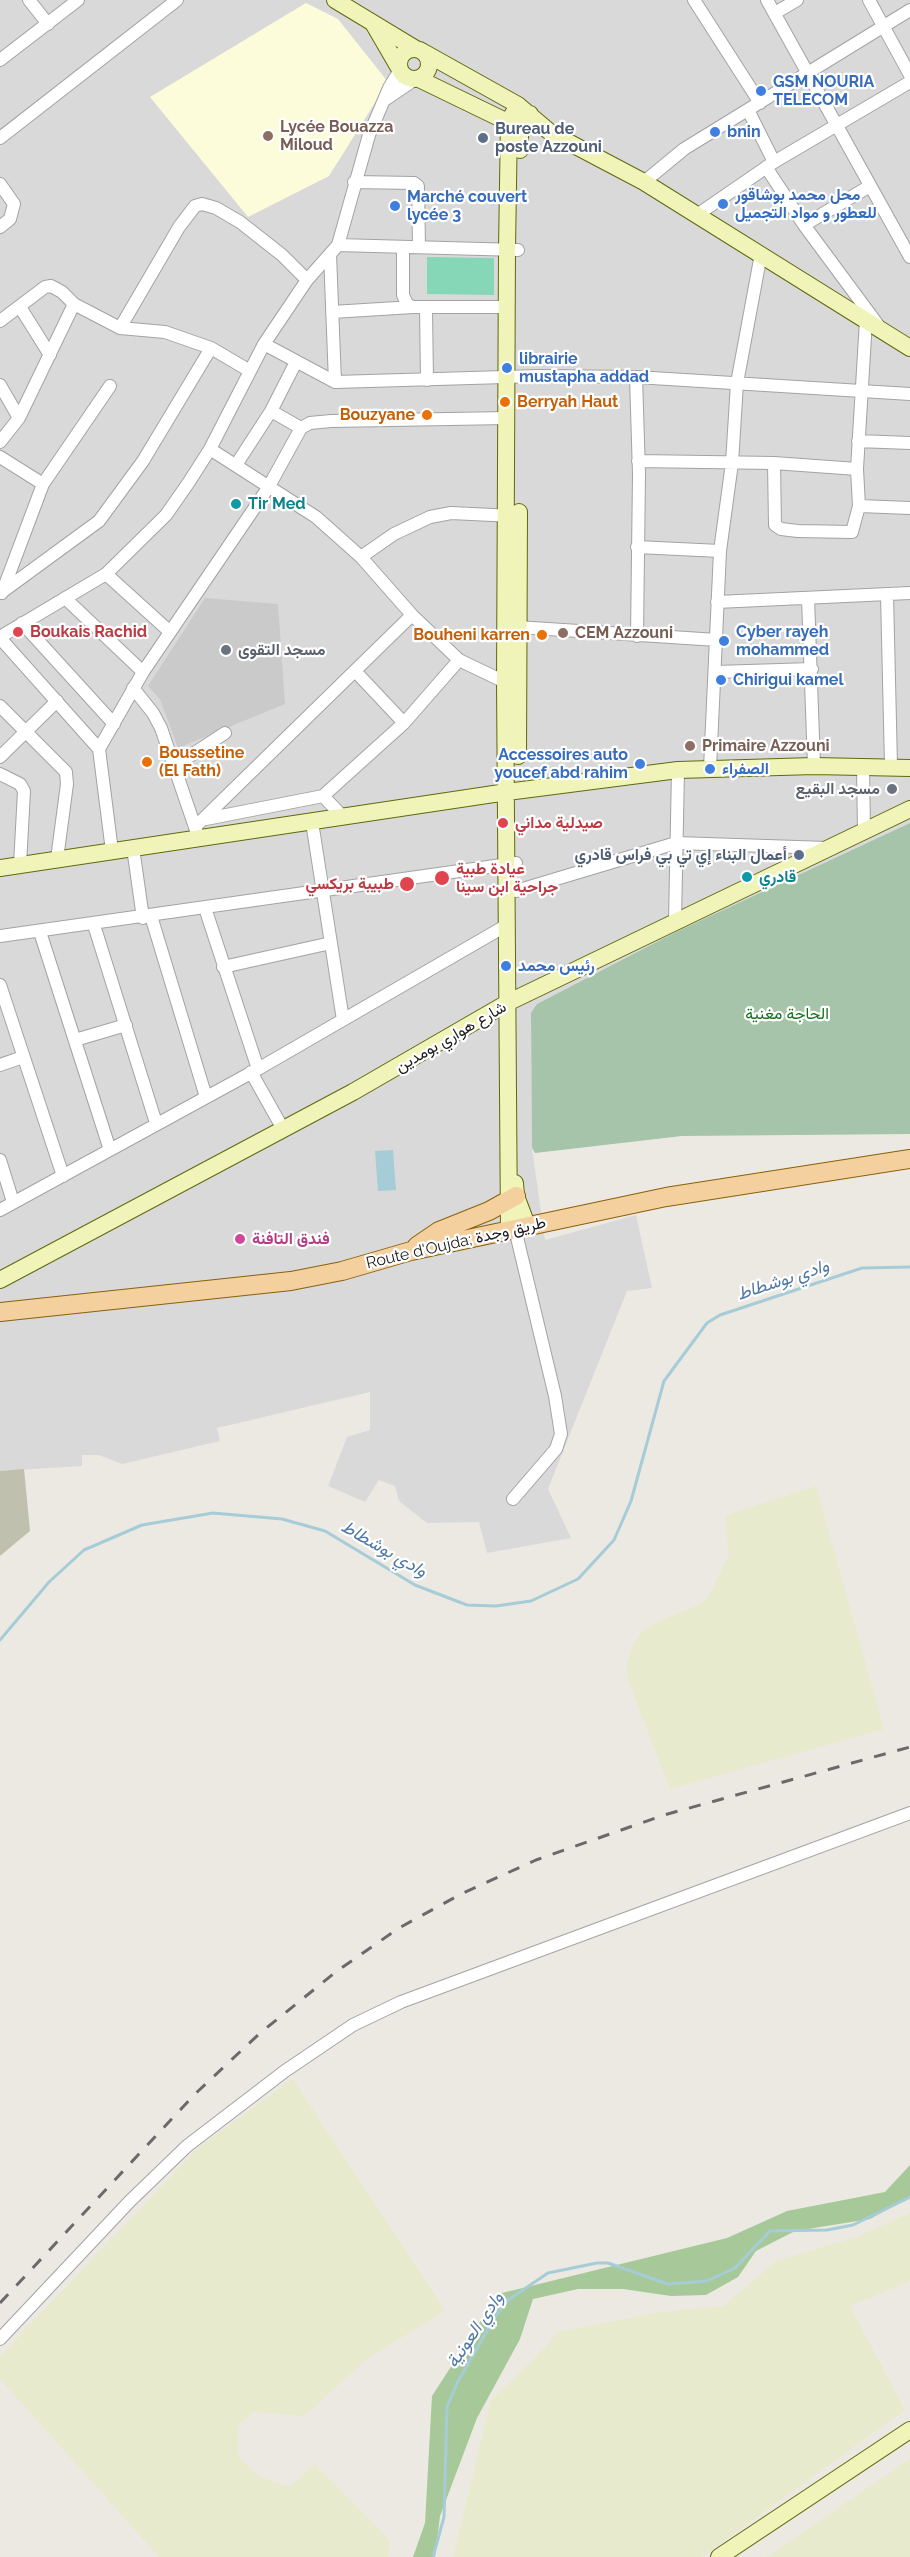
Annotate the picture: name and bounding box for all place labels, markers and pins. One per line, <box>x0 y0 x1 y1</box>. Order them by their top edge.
place label: GSM NOURIA TELECOM <box>773 72 874 110</box>
marker: GSM NOURIA TELECOM <box>754 84 768 98</box>
place label: Lycée Bouazza Miloud <box>280 117 393 155</box>
place label: Bureau de poste Azzouni <box>495 119 602 157</box>
place label: bnin <box>727 122 761 142</box>
marker: bnin <box>708 125 722 139</box>
marker: Lycée Bouazza Miloud <box>261 129 275 143</box>
marker: Bureau de poste Azzouni <box>476 131 490 145</box>
place label: محل محمد بوشاقور للعطور و مواد التجميل <box>735 185 877 223</box>
place label: Marché couvert lycée 3 <box>407 187 527 225</box>
marker: محل محمد بوشاقور للعطور و مواد التجميل <box>716 197 730 211</box>
marker: Marché couvert lycée 3 <box>388 199 402 213</box>
place label: librairie mustapha addad <box>519 349 649 387</box>
marker: librairie mustapha addad <box>500 361 514 375</box>
place label: Berryah Haut <box>517 392 618 412</box>
marker: Berryah Haut <box>498 395 512 409</box>
place label: Bouzyane <box>340 405 415 425</box>
marker: Bouzyane <box>420 408 434 422</box>
place label: Tir Med <box>248 494 306 514</box>
marker: Tir Med <box>229 497 243 511</box>
place label: Boukais Rachid <box>30 622 147 642</box>
place label: Cyber rayeh mohammed <box>736 622 829 660</box>
place label: CEM Azzouni <box>575 623 673 643</box>
marker: Boukais Rachid <box>11 625 25 639</box>
place label: Bouheni karren <box>413 625 530 645</box>
marker: CEM Azzouni <box>556 626 570 640</box>
marker: Bouheni karren <box>535 628 549 642</box>
marker: Cyber rayeh mohammed <box>717 634 731 648</box>
place label: مسجد التقوى <box>238 640 325 660</box>
marker: مسجد التقوى <box>219 643 233 657</box>
place label: Chirigui kamel <box>733 670 844 690</box>
marker: Chirigui kamel <box>714 673 728 687</box>
place label: Primaire Azzouni <box>702 736 830 756</box>
marker: Primaire Azzouni <box>683 739 697 753</box>
place label: Boussetine (El Fath) <box>159 743 244 781</box>
place label: Accessoires auto youcef abd rahim <box>494 745 628 783</box>
marker: Boussetine (El Fath) <box>140 755 154 769</box>
marker: Accessoires auto youcef abd rahim <box>633 757 647 771</box>
place label: الصفراء <box>722 759 769 779</box>
marker: الصفراء <box>703 762 717 776</box>
place label: مسجد البقيع <box>795 779 880 799</box>
marker: مسجد البقيع <box>885 782 899 796</box>
place label: صيدلية مداني <box>515 813 603 833</box>
marker: صيدلية مداني <box>496 816 510 830</box>
place label: أعمال البناء إي تي بي فراس قادري <box>574 845 787 865</box>
marker: أعمال البناء إي تي بي فراس قادري <box>792 848 806 862</box>
place label: عيادة طبية جراحية ابن سينا <box>456 859 558 897</box>
place label: قادري <box>759 867 796 887</box>
marker: عيادة طبية جراحية ابن سينا <box>433 869 451 887</box>
marker: قادري <box>740 870 754 884</box>
place label: طبيبة بريكسي <box>306 874 394 894</box>
marker: طبيبة بريكسي <box>398 875 416 893</box>
place label: رئيس محمد <box>518 956 595 976</box>
marker: رئيس محمد <box>499 959 513 973</box>
place label: فندق التافنة <box>252 1229 330 1249</box>
marker: فندق التافنة <box>233 1232 247 1246</box>

